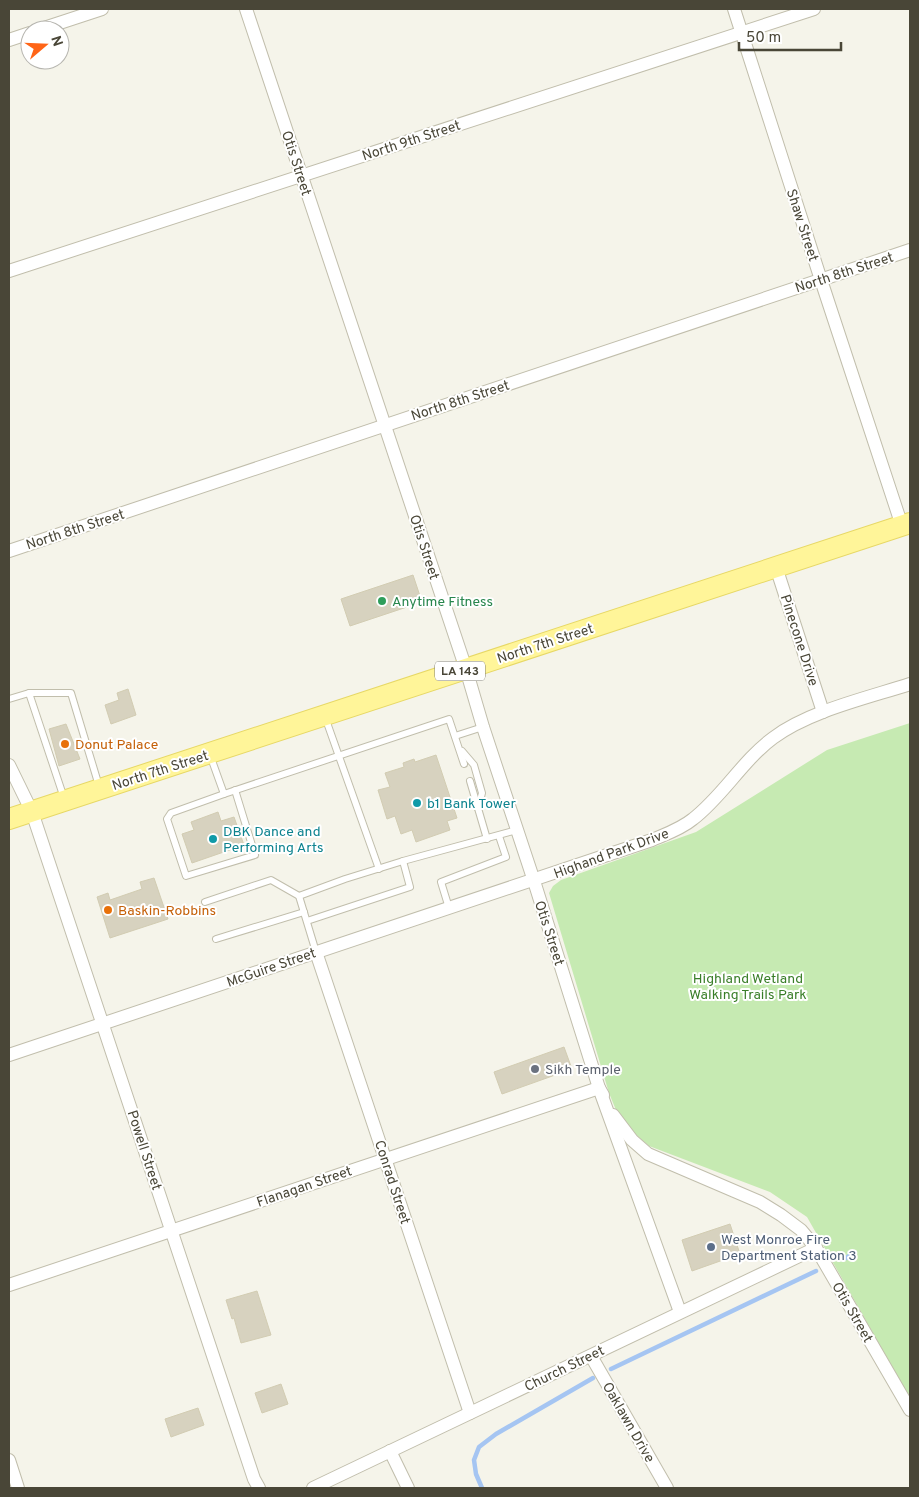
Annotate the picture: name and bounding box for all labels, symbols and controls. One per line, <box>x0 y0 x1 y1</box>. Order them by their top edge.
north arrow <box>20 20 70 70</box>
scale bar <box>739 20 842 52</box>
text: 50 m <box>746 29 781 48</box>
text: N <box>46 34 66 49</box>
street label: North 9th Street <box>360 117 463 165</box>
street label: Otis Street <box>277 129 314 198</box>
street label: Shaw Street <box>782 187 821 264</box>
street label: North 8th Street <box>793 249 896 297</box>
street label: North 8th Street <box>409 377 512 425</box>
street label: North 8th Street <box>24 506 127 554</box>
street label: Otis Street <box>405 513 442 582</box>
street label: Pinecone Drive <box>776 593 821 688</box>
place label: Anytime Fitness <box>392 594 493 611</box>
marker: Anytime Fitness <box>376 595 388 607</box>
street label: North 7th Street <box>495 621 596 668</box>
road number: LA 143 <box>435 661 485 680</box>
place label: Donut Palace <box>75 737 158 754</box>
marker: Donut Palace <box>59 738 71 750</box>
street label: North 7th Street <box>110 748 211 795</box>
place label: b1 Bank Tower <box>427 796 516 813</box>
marker: b1 Bank Tower <box>411 797 423 809</box>
place label: DBK Dance and Performing Arts <box>223 824 324 857</box>
street label: Highand Park Drive <box>552 826 671 883</box>
marker: DBK Dance and Performing Arts <box>207 833 219 845</box>
street label: Otis Street <box>530 899 567 968</box>
place label: Baskin-Robbins <box>118 903 216 920</box>
marker: Baskin-Robbins <box>102 904 114 916</box>
street label: McGuire Street <box>224 945 318 992</box>
park label: Highland Wetland Walking Trails Park <box>689 971 807 1004</box>
place label: Sikh Temple <box>545 1062 621 1079</box>
marker: Sikh Temple <box>529 1063 541 1075</box>
street label: Powell Street <box>123 1108 164 1193</box>
street label: Conrad Street <box>370 1138 413 1227</box>
street label: Flanagan Street <box>255 1163 354 1212</box>
place label: West Monroe Fire Department Station 3 <box>721 1232 857 1265</box>
marker: West Monroe Fire Department Station 3 <box>705 1241 717 1253</box>
street label: Otis Street <box>828 1279 876 1346</box>
street label: Church Street <box>522 1343 607 1396</box>
street label: Oaklawn Drive <box>598 1380 658 1466</box>

